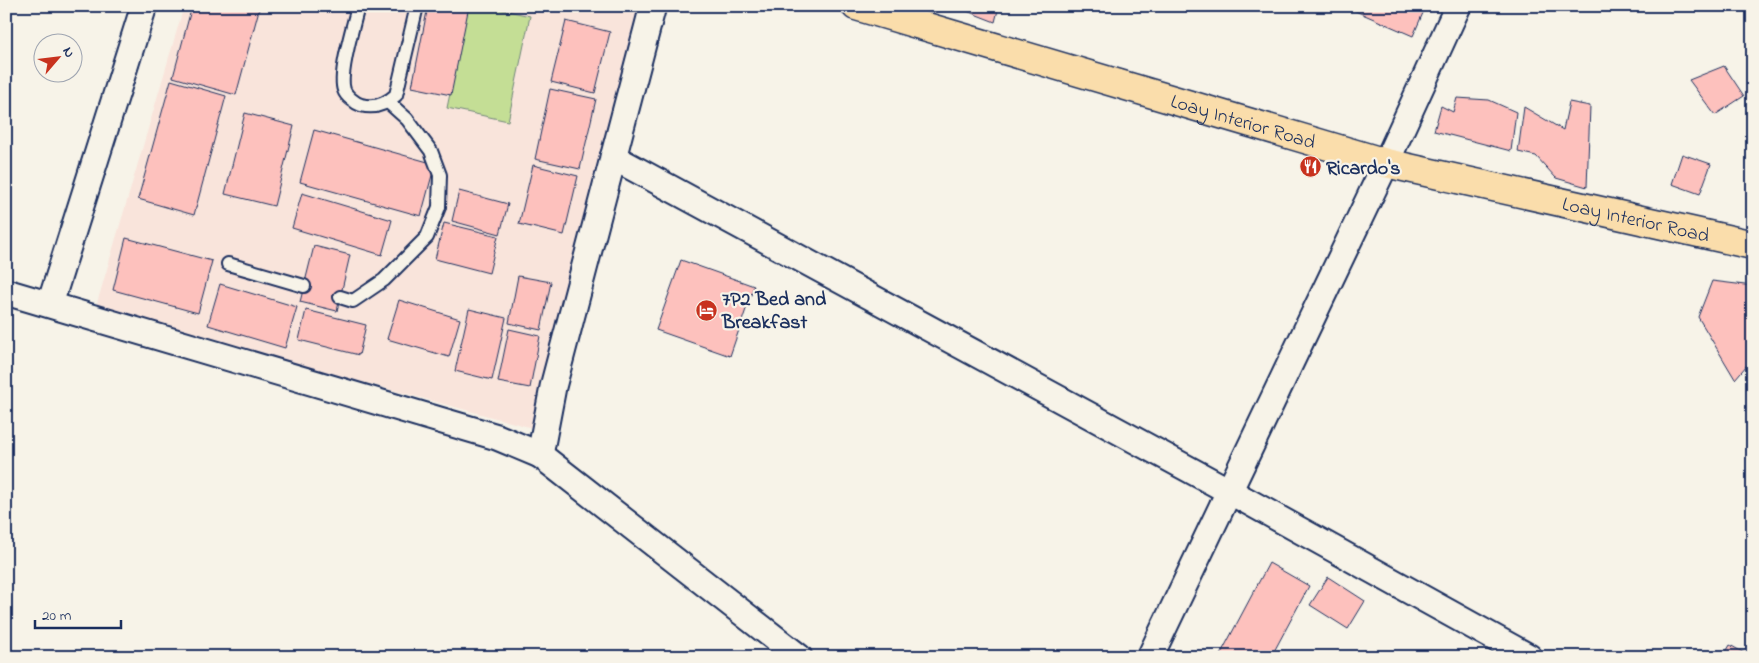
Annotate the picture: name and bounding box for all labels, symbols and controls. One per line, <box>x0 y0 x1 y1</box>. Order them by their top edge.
north arrow <box>32 32 82 82</box>
text: N <box>57 43 80 62</box>
street label: Loay Interior Road <box>1167 88 1319 158</box>
restaurant icon: Ricardo's <box>1298 155 1322 179</box>
place label: Ricardo's <box>1326 155 1400 184</box>
street label: Loay Interior Road <box>1559 191 1712 252</box>
place label: 7P2 Bed and Breakfast <box>721 286 827 338</box>
hotel icon: 7P2 Bed and Breakfast <box>694 298 718 322</box>
scale bar <box>35 598 121 630</box>
text: 20 m <box>42 605 72 627</box>

